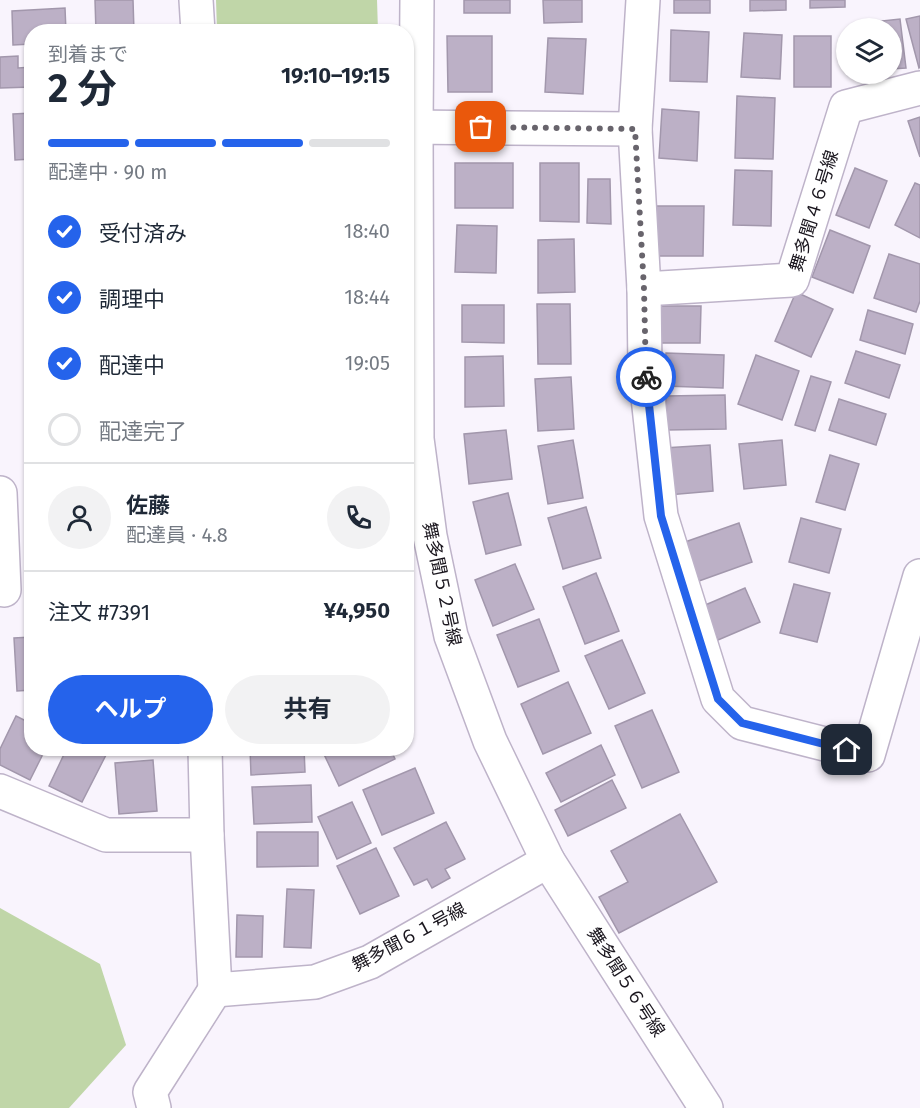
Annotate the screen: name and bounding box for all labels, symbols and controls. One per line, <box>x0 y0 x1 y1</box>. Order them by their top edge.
map controls <box>836 18 902 84</box>
button: layers <box>836 18 902 84</box>
text: 到着まで <box>48 42 128 66</box>
text: 19:10–19:15 <box>281 62 390 89</box>
text: 2 分 <box>48 66 116 112</box>
pin <box>455 101 506 152</box>
icon: bag <box>464 110 497 143</box>
street label: 舞多聞４６号線 <box>785 148 843 274</box>
text: 配達中 · 90 m <box>48 160 168 184</box>
icon: check <box>48 215 81 248</box>
text: 18:40 <box>344 219 390 243</box>
text: 受付済み <box>99 220 187 247</box>
icon: check <box>48 281 81 314</box>
text: 18:44 <box>344 285 390 309</box>
text: 調理中 <box>99 286 165 313</box>
icon: check <box>48 347 81 380</box>
courier <box>616 347 676 407</box>
text: 19:05 <box>345 351 390 375</box>
text: 配達中 <box>99 352 165 379</box>
icon: bike <box>630 361 663 394</box>
text: 配達完了 <box>99 418 187 445</box>
button: person <box>48 486 111 549</box>
button: phone <box>327 486 390 549</box>
text: 佐藤 <box>126 492 170 519</box>
street label: 舞多聞５２号線 <box>418 520 466 648</box>
text: 配達員 · 4.8 <box>126 523 228 547</box>
text: ¥4,950 <box>324 597 390 624</box>
text: 注文 #7391 <box>48 599 150 626</box>
button: ヘルプ <box>48 675 213 744</box>
button: 共有 <box>225 675 390 744</box>
pin <box>821 724 872 775</box>
icon: home <box>830 733 863 766</box>
street label: 舞多聞６１号線 <box>348 898 470 976</box>
street label: 舞多聞５６号線 <box>582 923 670 1041</box>

